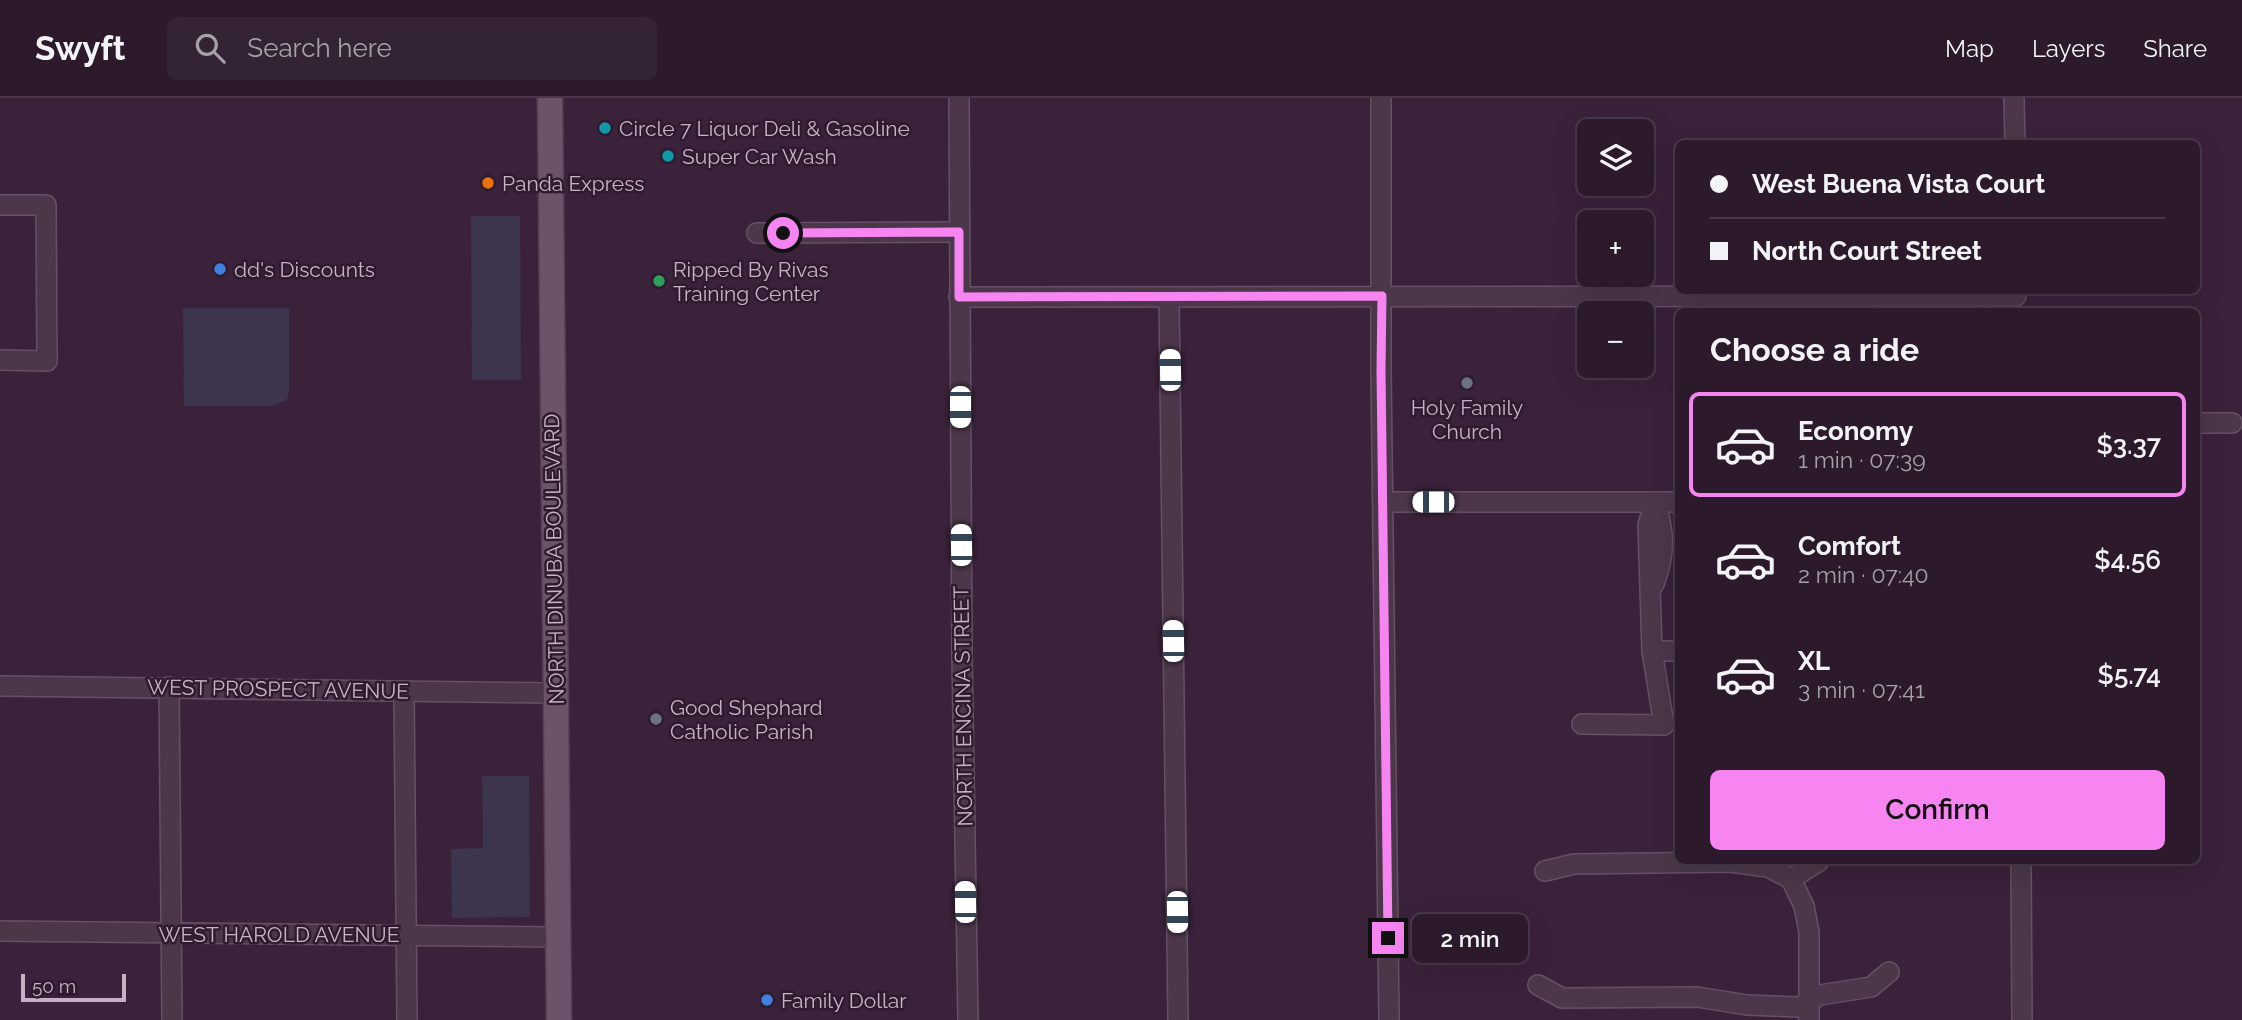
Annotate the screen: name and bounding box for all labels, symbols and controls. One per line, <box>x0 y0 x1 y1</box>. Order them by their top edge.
search box <box>167 17 657 80</box>
text: Swyft <box>35 29 125 68</box>
icon: search <box>191 29 229 67</box>
text: Search here <box>247 33 392 63</box>
text: Map <box>1945 34 1994 63</box>
text: Layers <box>2032 34 2105 63</box>
text: Share <box>2143 34 2207 63</box>
place label: Circle 7 Liquor Deli & Gasoline <box>619 116 910 141</box>
map controls <box>1577 119 1654 378</box>
button: layers <box>1577 119 1654 196</box>
marker: Circle 7 Liquor Deli & Gasoline <box>597 120 613 136</box>
place label: Super Car Wash <box>682 144 837 169</box>
marker: Super Car Wash <box>660 148 676 164</box>
text: West Buena Vista Court <box>1752 169 2045 199</box>
place label: Panda Express <box>502 171 644 196</box>
marker: Panda Express <box>480 175 496 191</box>
button: + <box>1577 210 1654 287</box>
route start <box>767 217 799 249</box>
text: North Court Street <box>1752 236 1982 266</box>
place label: dd's Discounts <box>234 257 375 282</box>
place label: Ripped By Rivas Training Center <box>673 257 829 306</box>
marker: dd's Discounts <box>212 261 228 277</box>
marker: Ripped By Rivas Training Center <box>651 273 667 289</box>
button: − <box>1577 301 1654 378</box>
text: Choose a ride <box>1710 331 1919 368</box>
car <box>1160 349 1181 391</box>
marker: Holy Family Church <box>1459 375 1475 391</box>
car <box>950 386 971 428</box>
place label: Holy Family Church <box>1411 395 1523 444</box>
street label: NORTH DINUBA BOULEVARD <box>539 413 569 705</box>
icon: car <box>1714 413 1777 476</box>
text: Economy <box>1798 416 1913 446</box>
text: $3.37 <box>2096 430 2161 460</box>
text: 1 min · 07:39 <box>1798 446 1926 473</box>
car <box>1413 492 1455 513</box>
car <box>951 524 972 566</box>
icon: car <box>1714 528 1777 591</box>
text: Comfort <box>1798 531 1901 561</box>
text: $4.56 <box>2094 545 2161 575</box>
text: 2 min · 07:40 <box>1798 561 1929 588</box>
street label: NORTH ENCINA STREET <box>948 585 978 826</box>
car <box>1163 620 1184 662</box>
icon: car <box>1714 643 1777 706</box>
text: XL <box>1798 646 1830 676</box>
text: $5.74 <box>2098 660 2161 690</box>
street label: WEST PROSPECT AVENUE <box>147 674 409 704</box>
text: 3 min · 07:41 <box>1798 676 1925 703</box>
place label: Good Shephard Catholic Parish <box>670 695 823 744</box>
marker: Good Shephard Catholic Parish <box>648 711 664 727</box>
button: Confirm <box>1710 770 2165 850</box>
car <box>955 881 976 923</box>
car <box>1167 891 1188 933</box>
callout: 2 min <box>1412 914 1528 962</box>
street label: WEST HAROLD AVENUE <box>159 922 399 947</box>
route end <box>1372 922 1404 954</box>
text: 2 min <box>1441 925 1499 952</box>
scale bar <box>21 971 126 1003</box>
text: 50 m <box>32 975 76 997</box>
place label: Family Dollar <box>781 988 907 1013</box>
marker: Family Dollar <box>759 992 775 1008</box>

